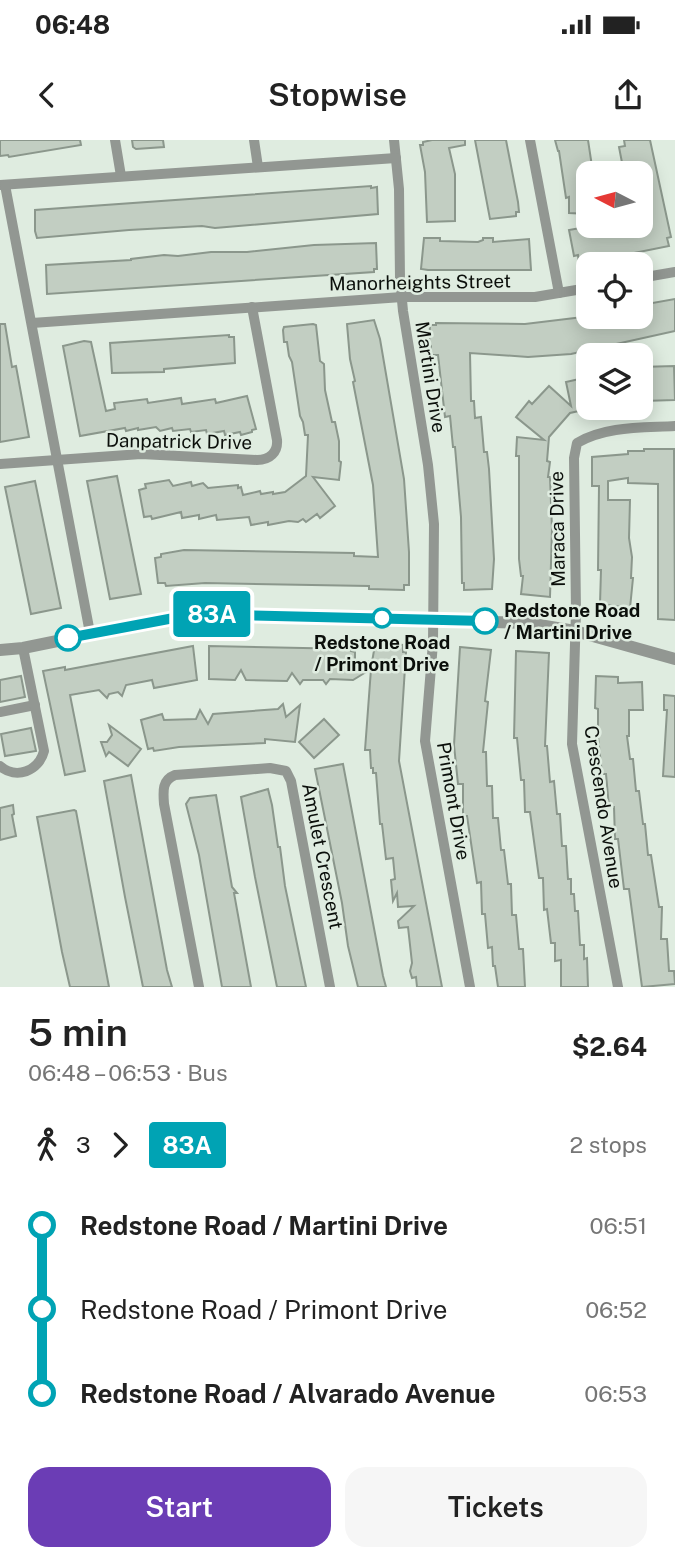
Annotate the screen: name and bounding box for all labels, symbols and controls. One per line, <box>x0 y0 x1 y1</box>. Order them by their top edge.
text: 06:48 <box>35 9 110 40</box>
icon: back <box>28 76 66 114</box>
text: Stopwise <box>268 76 407 113</box>
icon: share <box>609 76 647 114</box>
north arrow <box>576 161 653 238</box>
map controls <box>576 161 653 420</box>
button: locate <box>576 252 653 329</box>
street label: Manorheights Street <box>329 269 511 295</box>
street label: Martini Drive <box>411 320 451 434</box>
button: layers <box>576 343 653 420</box>
street label: Danpatrick Drive <box>106 429 252 453</box>
street label: Maraca Drive <box>545 471 569 587</box>
line badge: 83A <box>172 591 252 637</box>
place label: Redstone Road / Martini Drive <box>504 599 640 643</box>
text: 83A <box>187 600 237 628</box>
marker: Redstone Road / Primont Drive <box>372 608 392 628</box>
marker: Redstone Road / Martini Drive <box>472 608 498 634</box>
unlabelled marker <box>55 625 81 651</box>
place label: Redstone Road / Primont Drive <box>314 631 450 675</box>
street label: Crescendo Avenue <box>580 724 628 890</box>
street label: Primont Drive <box>433 740 475 862</box>
street label: Amulet Crescent <box>298 781 348 931</box>
text: 5 min <box>28 1010 128 1055</box>
text: $2.64 <box>572 1031 647 1062</box>
text: 06:48 – 06:53 · Bus <box>28 1059 228 1086</box>
icon: walk <box>28 1126 66 1164</box>
icon: forward <box>101 1126 139 1164</box>
text: 3 <box>76 1131 91 1158</box>
text: 83A <box>163 1131 212 1159</box>
text: 2 stops <box>569 1131 647 1158</box>
text: Redstone Road / Martini Drive <box>80 1210 448 1241</box>
text: 06:51 <box>589 1212 647 1239</box>
text: Redstone Road / Primont Drive <box>80 1294 448 1325</box>
text: 06:52 <box>585 1296 647 1323</box>
text: Redstone Road / Alvarado Avenue <box>80 1378 496 1409</box>
text: 06:53 <box>584 1380 647 1407</box>
button: Start <box>28 1467 331 1547</box>
button: Tickets <box>345 1467 647 1547</box>

